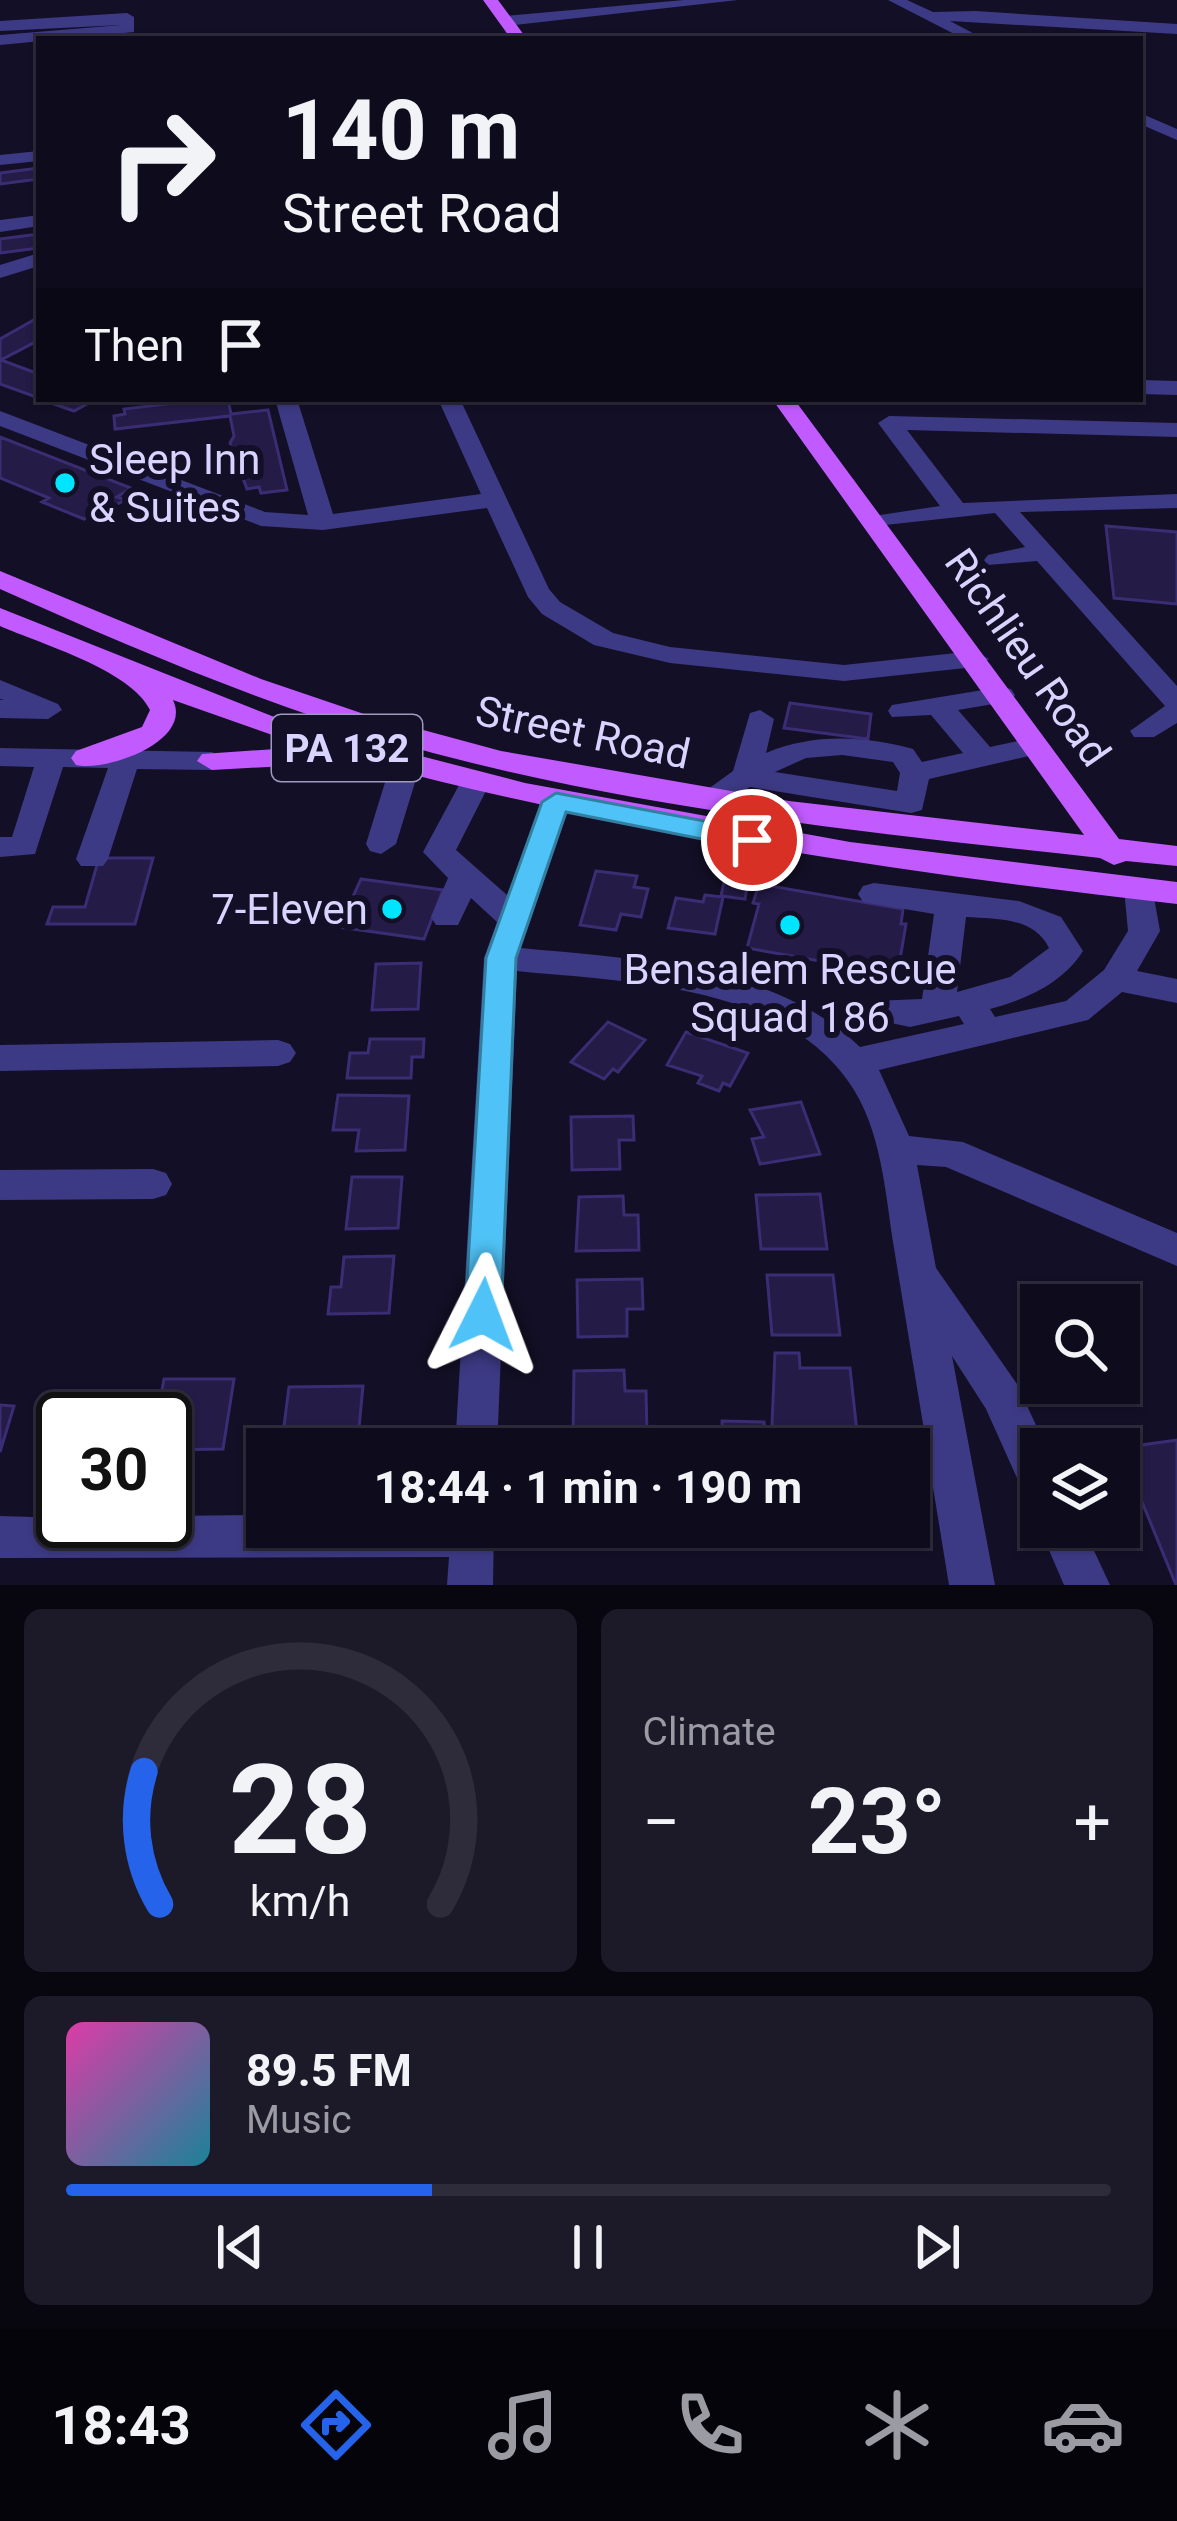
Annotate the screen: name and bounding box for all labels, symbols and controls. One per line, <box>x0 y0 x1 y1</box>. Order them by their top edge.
text: 140 m <box>282 81 520 180</box>
icon: right <box>84 84 240 240</box>
text: Street Road <box>282 182 562 245</box>
icon: arrive <box>208 312 274 378</box>
text: Then <box>84 319 184 372</box>
place label: Sleep Inn & Suites <box>89 435 261 532</box>
marker: Sleep Inn & Suites <box>52 470 78 496</box>
street label: Richlieu Road <box>935 539 1120 775</box>
street label: Street Road <box>471 686 694 779</box>
road number: PA 132 <box>272 715 422 781</box>
pin <box>701 789 803 891</box>
icon: arrive <box>719 807 785 873</box>
place label: 7-Eleven <box>211 885 368 934</box>
marker: 7-Eleven <box>379 896 405 922</box>
marker: Bensalem Rescue Squad 186 <box>777 912 803 938</box>
place label: Bensalem Rescue Squad 186 <box>623 945 957 1042</box>
position arrow <box>420 1252 546 1378</box>
map controls <box>1020 1284 1140 1548</box>
button: search <box>1020 1284 1140 1404</box>
speed limit sign: 30 <box>36 1392 192 1548</box>
button: layers <box>1020 1428 1140 1548</box>
text: 18:44 · 1 min · 190 m <box>374 1461 802 1514</box>
text: Climate <box>643 1709 776 1755</box>
text: 28 <box>229 1737 372 1883</box>
text: 23° <box>808 1770 946 1875</box>
text: − <box>643 1784 680 1861</box>
text: + <box>1074 1784 1111 1861</box>
text: km/h <box>250 1875 351 1925</box>
text: 89.5 FM <box>246 2044 412 2097</box>
text: Music <box>246 2097 352 2143</box>
icon: previous <box>207 2214 273 2280</box>
icon: pause <box>555 2214 621 2280</box>
icon: next <box>904 2214 970 2280</box>
icon: directions <box>294 2383 378 2467</box>
icon: music <box>481 2383 565 2467</box>
icon: phone <box>668 2383 752 2467</box>
icon: climate <box>855 2383 939 2467</box>
icon: car <box>1041 2383 1125 2467</box>
text: 18:43 <box>51 2394 191 2457</box>

